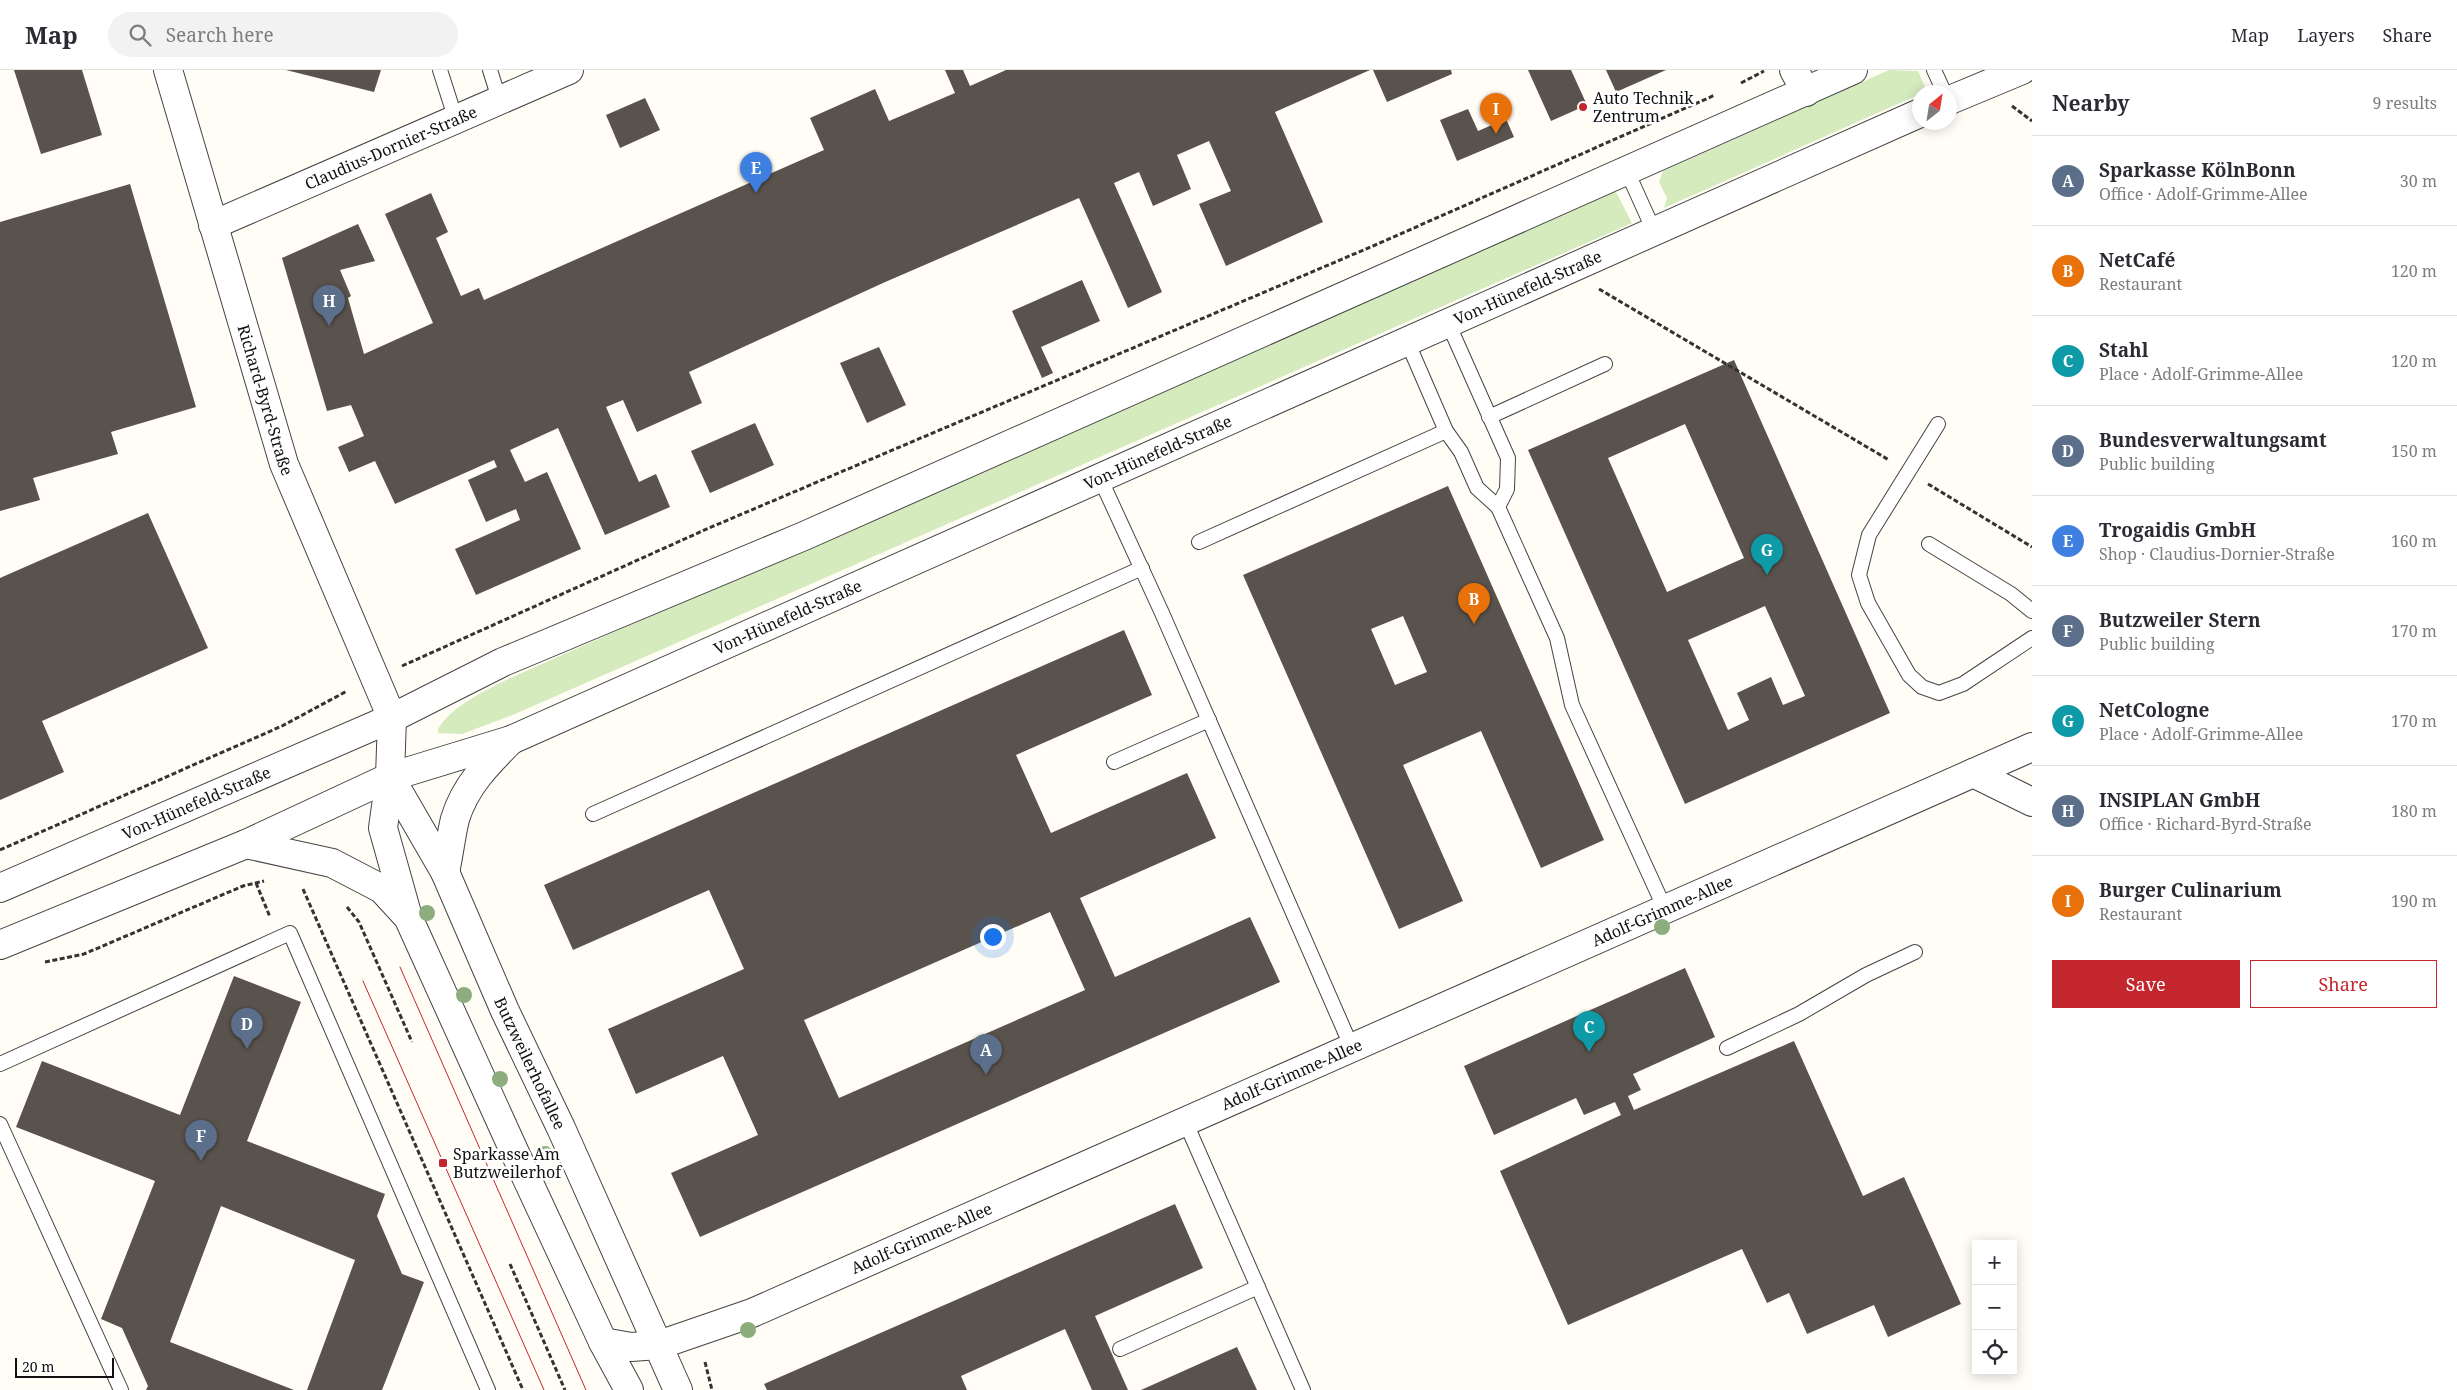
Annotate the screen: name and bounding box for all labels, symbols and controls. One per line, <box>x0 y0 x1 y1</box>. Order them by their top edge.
search box <box>108 12 458 57</box>
text: Map <box>25 18 78 51</box>
icon: search <box>126 21 154 49</box>
text: Search here <box>166 22 274 48</box>
text: Map <box>2231 23 2269 47</box>
text: Layers <box>2297 23 2355 47</box>
text: Share <box>2383 23 2432 47</box>
north arrow <box>1912 85 1957 130</box>
place label: Auto Technik Zentrum <box>1593 87 1694 127</box>
text: Nearby <box>2052 89 2130 117</box>
text: 9 results <box>2373 92 2437 114</box>
pin: I <box>1480 93 1512 134</box>
street label: Claudius-Dornier-Straße <box>301 100 480 195</box>
marker: Auto Technik Zentrum <box>1577 101 1589 113</box>
pin: E <box>740 152 772 193</box>
text: Sparkasse KölnBonn <box>2099 157 2296 183</box>
text: A <box>2062 170 2074 192</box>
text: 30 m <box>2400 170 2437 192</box>
text: Office · Adolf-Grimme-Allee <box>2099 183 2308 205</box>
street label: Von-Hünefeld-Straße <box>1450 245 1605 330</box>
text: NetCafé <box>2099 247 2175 273</box>
text: B <box>2063 260 2073 282</box>
text: 120 m <box>2391 260 2437 282</box>
text: Restaurant <box>2099 273 2182 295</box>
pin: H <box>313 285 345 326</box>
street label: Richard-Byrd-Straße <box>233 322 299 479</box>
text: Stahl <box>2099 337 2148 363</box>
text: C <box>2063 350 2073 372</box>
text: 120 m <box>2391 350 2437 372</box>
text: Place · Adolf-Grimme-Allee <box>2099 363 2303 385</box>
street label: Von-Hünefeld-Straße <box>1080 410 1235 495</box>
text: Bundesverwaltungsamt <box>2099 427 2327 453</box>
text: D <box>2062 440 2074 462</box>
text: 150 m <box>2391 440 2437 462</box>
text: Public building <box>2099 453 2215 475</box>
text: Trogaidis GmbH <box>2099 517 2256 543</box>
text: E <box>2063 530 2073 552</box>
text: 160 m <box>2391 530 2437 552</box>
pin: G <box>1751 534 1783 575</box>
text: Shop · Claudius-Dornier-Straße <box>2099 543 2335 565</box>
street label: Von-Hünefeld-Straße <box>710 574 865 659</box>
pin: B <box>1458 583 1490 624</box>
text: Butzweiler Stern <box>2099 607 2261 633</box>
text: F <box>2063 620 2073 642</box>
text: 170 m <box>2391 620 2437 642</box>
text: Public building <box>2099 633 2215 655</box>
text: NetCologne <box>2099 697 2209 723</box>
text: G <box>2062 710 2074 732</box>
text: 170 m <box>2391 710 2437 732</box>
text: Place · Adolf-Grimme-Allee <box>2099 723 2303 745</box>
street label: Von-Hünefeld-Straße <box>119 761 274 845</box>
text: INSIPLAN GmbH <box>2099 787 2260 813</box>
text: H <box>2061 800 2075 822</box>
text: 180 m <box>2391 800 2437 822</box>
text: Office · Richard-Byrd-Straße <box>2099 813 2312 835</box>
street label: Adolf-Grimme-Allee <box>1588 870 1736 951</box>
text: Burger Culinarium <box>2099 877 2282 903</box>
text: I <box>2065 890 2071 912</box>
text: 190 m <box>2391 890 2437 912</box>
text: Restaurant <box>2099 903 2182 925</box>
your location <box>980 924 1006 950</box>
button: Save <box>2052 960 2240 1008</box>
button: Share <box>2250 960 2437 1008</box>
street label: Butzweilerhofallee <box>489 993 571 1133</box>
pin: D <box>231 1008 263 1049</box>
pin: C <box>1573 1011 1605 1052</box>
pin: A <box>970 1034 1002 1075</box>
street label: Adolf-Grimme-Allee <box>1218 1034 1366 1115</box>
pin: F <box>185 1120 217 1161</box>
place label: Sparkasse Am Butzweilerhof <box>453 1143 563 1183</box>
marker: Sparkasse Am Butzweilerhof <box>437 1157 449 1169</box>
street label: Adolf-Grimme-Allee <box>847 1197 995 1279</box>
map controls <box>1972 1240 2017 1375</box>
button: + <box>1972 1240 2017 1285</box>
button: − <box>1972 1285 2017 1330</box>
button: locate <box>1972 1330 2017 1375</box>
scale bar <box>15 1355 114 1378</box>
text: 20 m <box>22 1357 55 1376</box>

